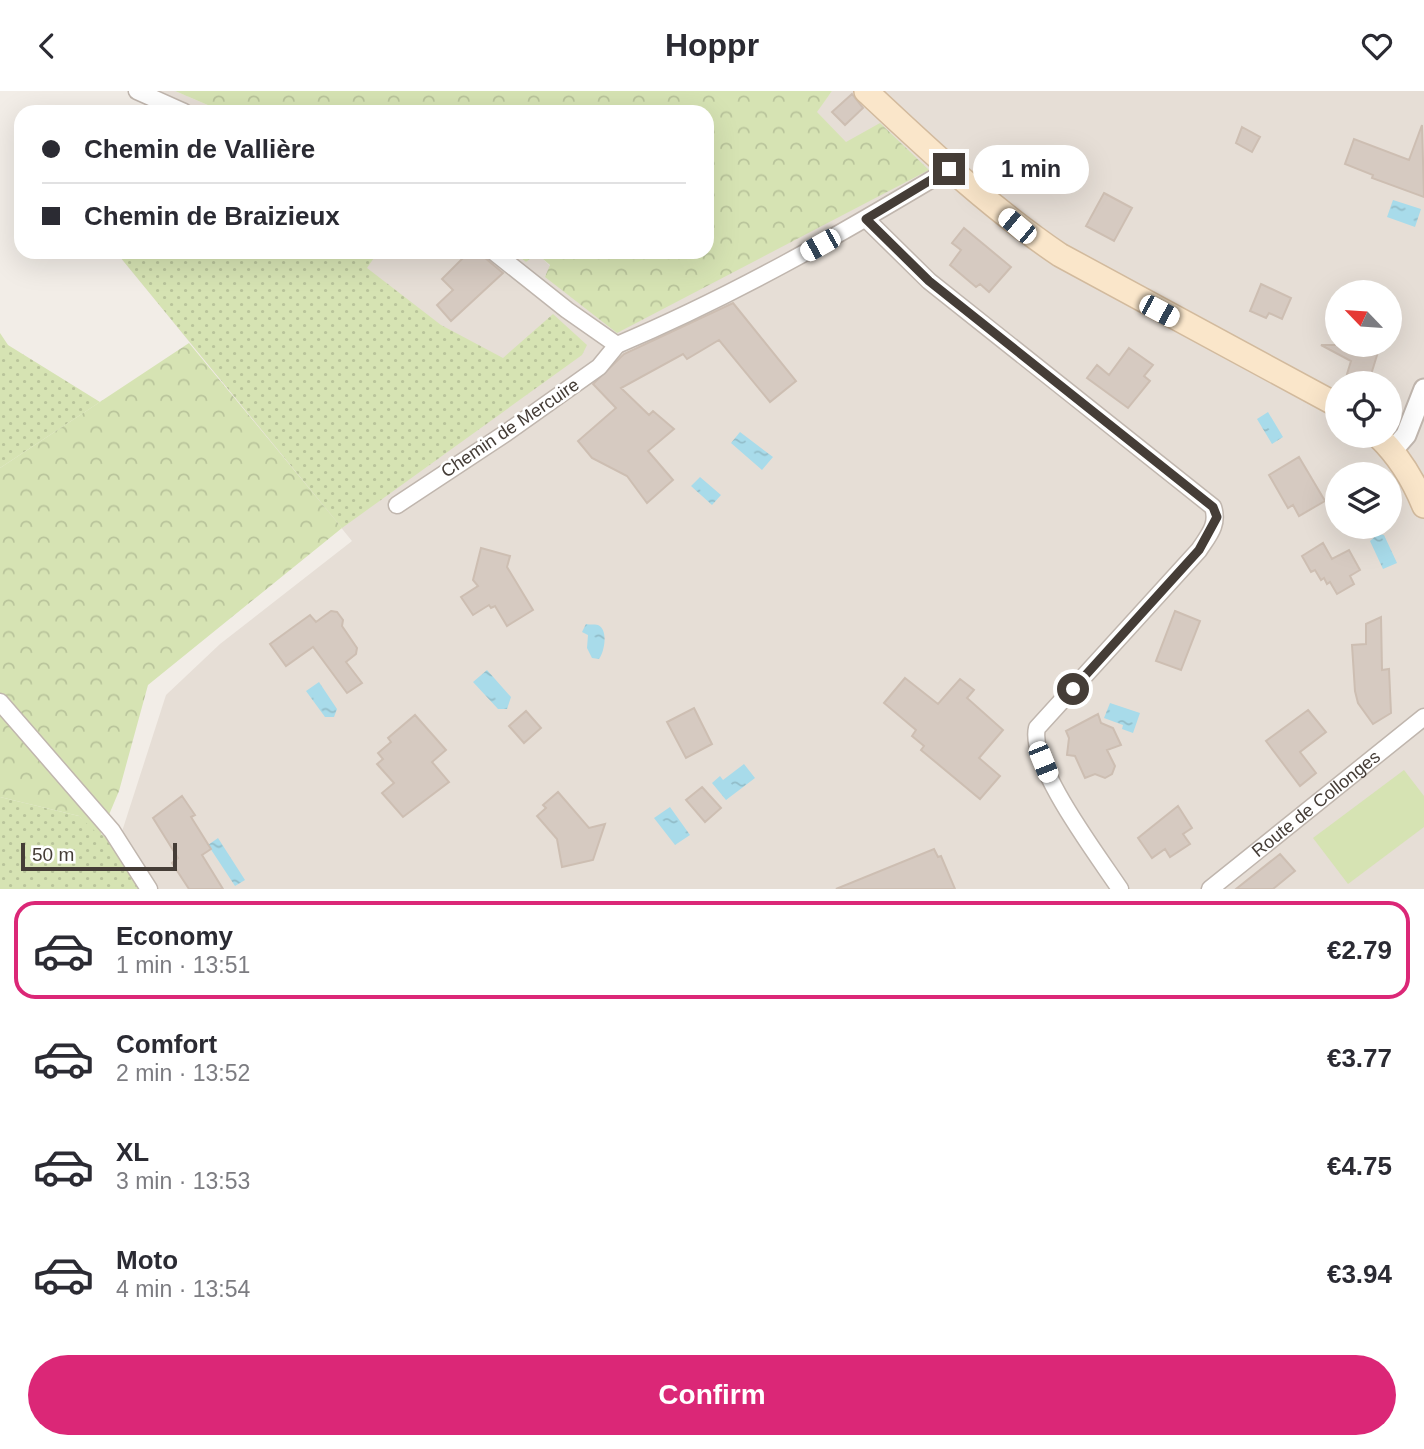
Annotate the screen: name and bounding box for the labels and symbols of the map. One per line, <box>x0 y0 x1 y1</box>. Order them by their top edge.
callout: 1 min <box>974 145 1089 193</box>
route end <box>933 153 965 185</box>
car <box>995 204 1040 248</box>
car <box>797 226 844 264</box>
north arrow <box>1325 280 1402 357</box>
car <box>1136 292 1183 330</box>
street label: Chemin de Mercuire <box>437 374 583 482</box>
route start <box>1057 673 1089 705</box>
car <box>1026 739 1061 785</box>
street label: Route de Collonges <box>1248 746 1384 861</box>
scale bar <box>21 840 177 872</box>

